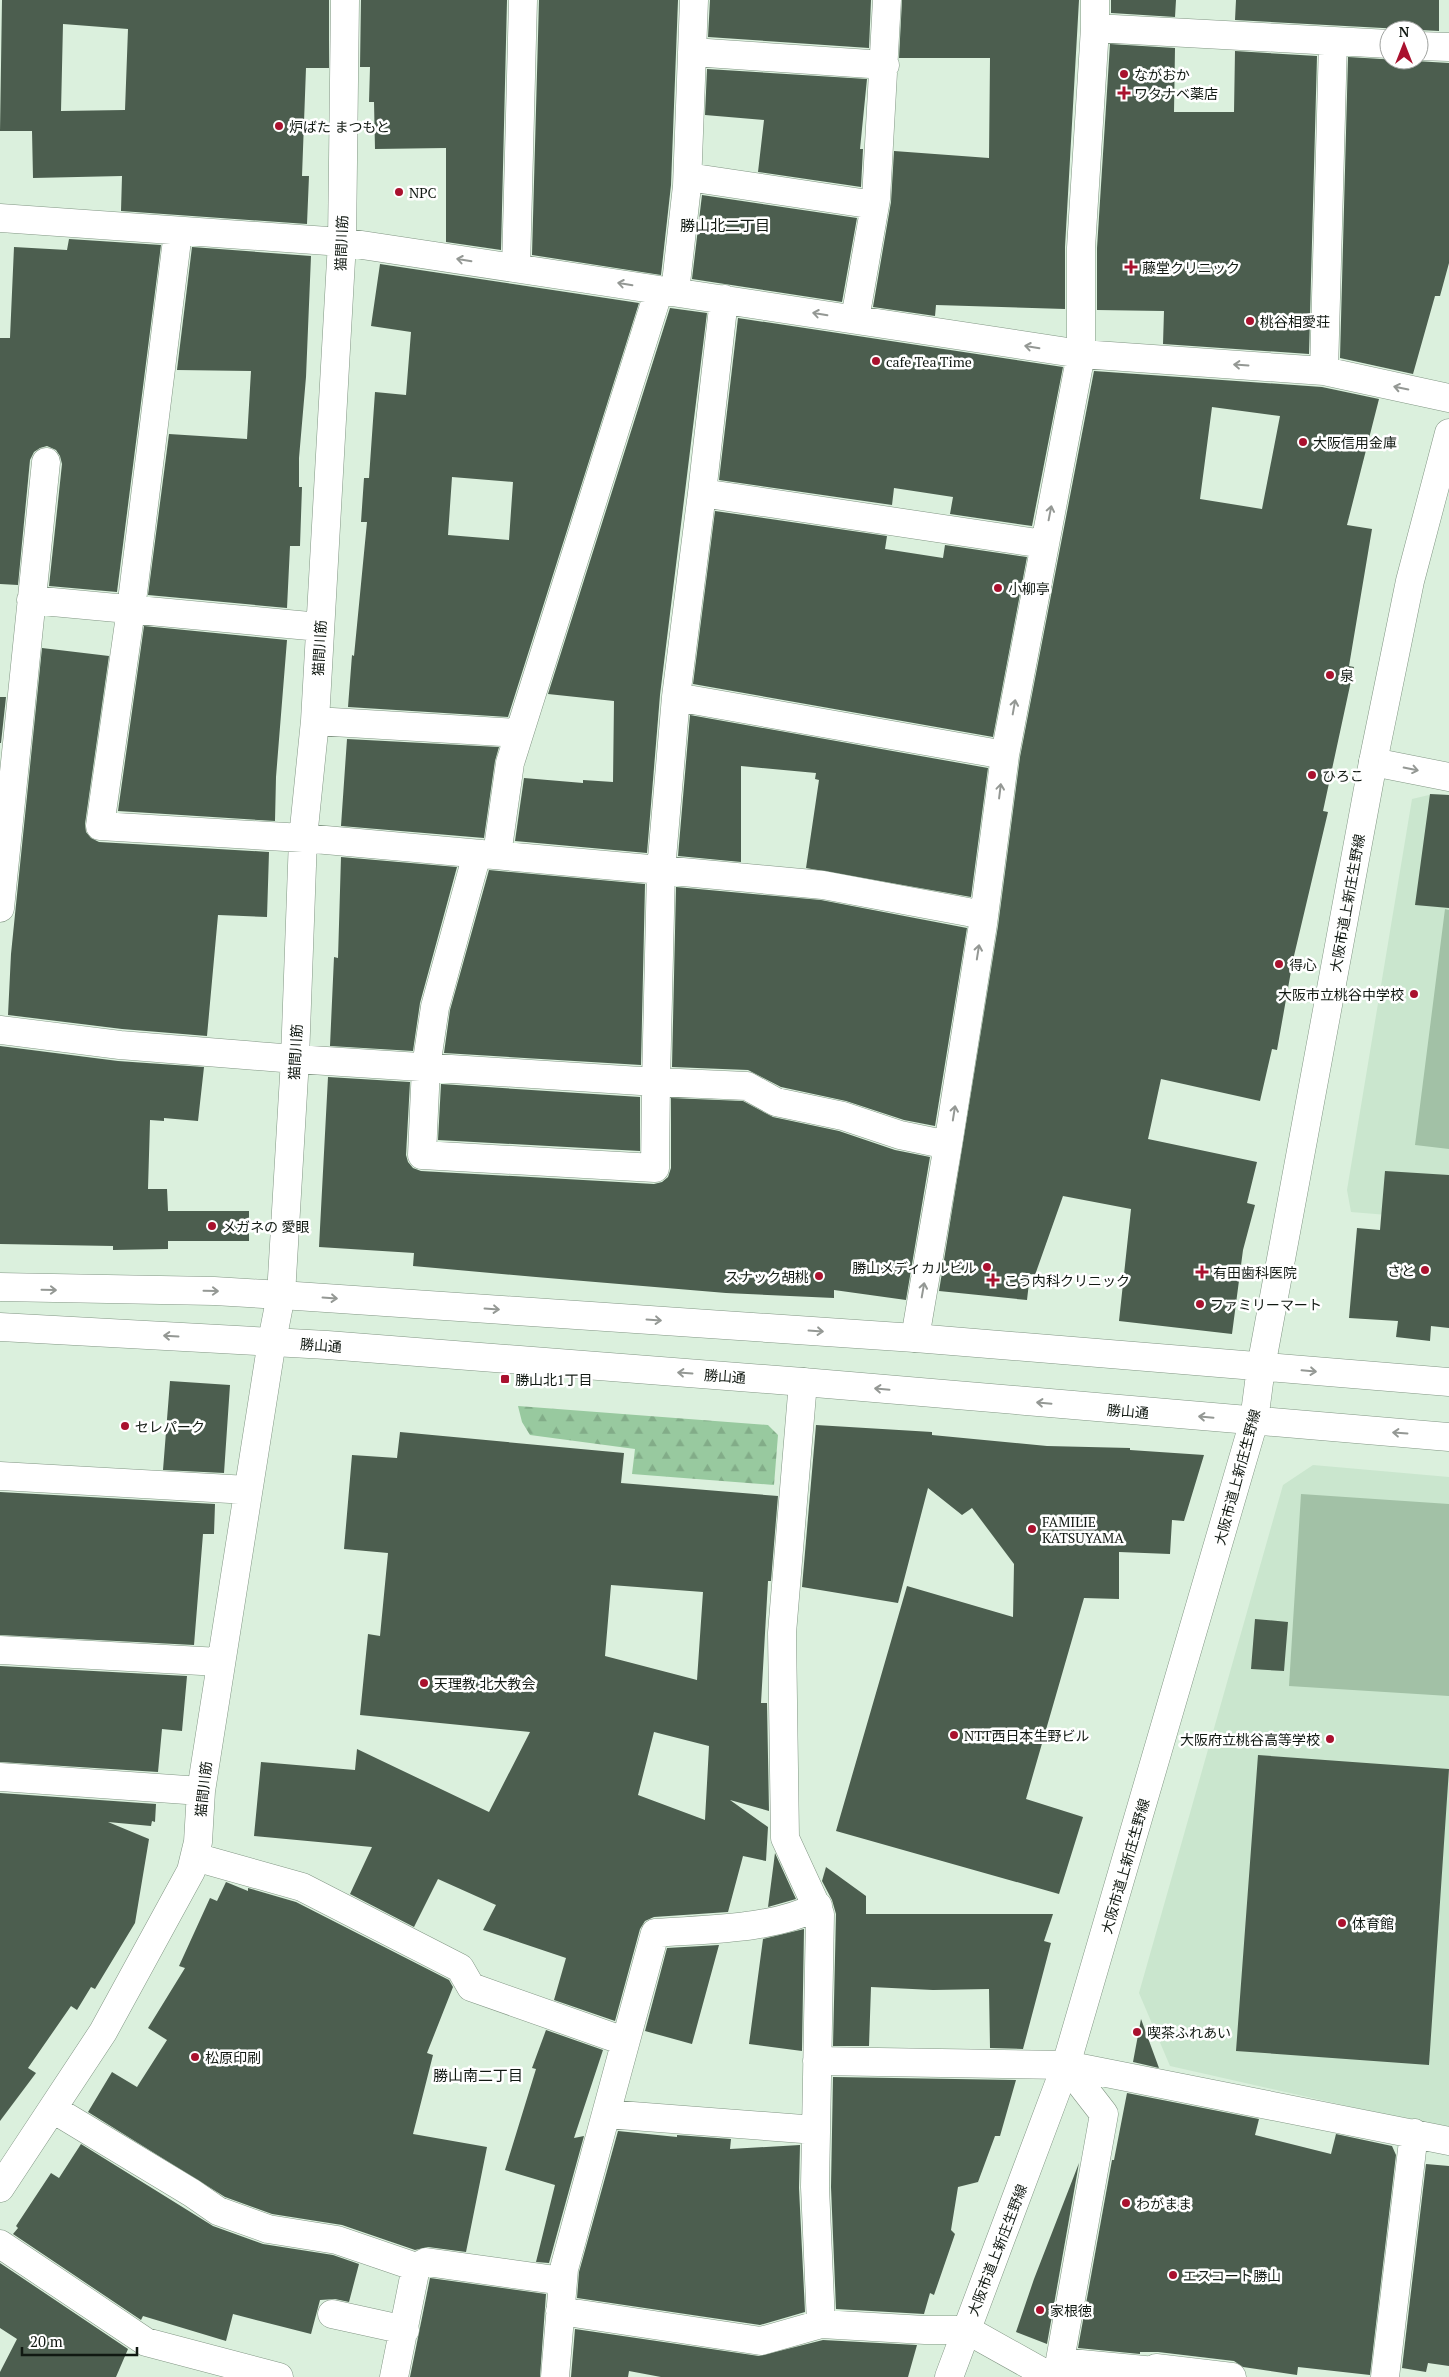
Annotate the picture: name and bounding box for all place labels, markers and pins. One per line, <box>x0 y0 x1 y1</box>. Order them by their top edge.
place label: ながおか <box>1134 65 1190 84</box>
marker: ながおか <box>1118 68 1130 80</box>
place label: ワタナベ薬店 <box>1134 84 1218 103</box>
marker: ワタナベ薬店 <box>1118 87 1130 99</box>
place label: 炉ばた まつもと <box>289 117 390 136</box>
marker: 炉ばた まつもと <box>273 120 285 132</box>
place label: NPC <box>409 183 436 202</box>
marker: NPC <box>393 186 405 198</box>
place label: 藤堂クリニック <box>1142 258 1240 277</box>
marker: 藤堂クリニック <box>1124 260 1138 274</box>
place label: 桃谷相愛荘 <box>1260 312 1330 331</box>
marker: 桃谷相愛荘 <box>1244 315 1256 327</box>
place label: cafe Tea Time <box>886 352 972 371</box>
marker: cafe Tea Time <box>870 355 882 367</box>
place label: 大阪信用金庫 <box>1313 433 1397 452</box>
marker: 大阪信用金庫 <box>1297 436 1309 448</box>
place label: 小柳亭 <box>1008 579 1050 598</box>
marker: 小柳亭 <box>992 582 1004 594</box>
place label: 泉 <box>1340 666 1354 685</box>
marker: 泉 <box>1324 669 1336 681</box>
place label: ひろこ <box>1322 766 1364 785</box>
marker: ひろこ <box>1306 769 1318 781</box>
place label: 得心 <box>1289 955 1317 974</box>
marker: 得心 <box>1273 958 1285 970</box>
place label: 大阪市立桃谷中学校 <box>1278 985 1404 1004</box>
marker: 大阪市立桃谷中学校 <box>1408 988 1420 1000</box>
place label: メガネの 愛眼 <box>222 1217 309 1236</box>
marker: メガネの 愛眼 <box>206 1220 218 1232</box>
place label: 勝山メディカルビル <box>852 1258 977 1277</box>
marker: 勝山メディカルビル <box>981 1261 993 1273</box>
place label: さと <box>1387 1261 1415 1280</box>
place label: 有田歯科医院 <box>1213 1263 1297 1282</box>
marker: さと <box>1419 1264 1431 1276</box>
marker: 有田歯科医院 <box>1195 1265 1209 1279</box>
place label: スナック胡桃 <box>725 1267 809 1286</box>
marker: スナック胡桃 <box>813 1270 825 1282</box>
place label: こう内科クリニック <box>1004 1271 1130 1290</box>
marker: こう内科クリニック <box>986 1273 1000 1287</box>
place label: ファミリーマート <box>1210 1295 1322 1314</box>
marker: ファミリーマート <box>1194 1298 1206 1310</box>
place label: 勝山北1丁目 <box>515 1370 592 1389</box>
marker: 勝山北1丁目 <box>499 1373 511 1385</box>
place label: セレパーク <box>135 1417 205 1436</box>
marker: セレパーク <box>119 1420 131 1432</box>
place label: FAMILIE KATSUYAMA <box>1042 1512 1124 1547</box>
marker: FAMILIE KATSUYAMA <box>1026 1523 1038 1535</box>
place label: 天理教 北大教会 <box>434 1674 535 1693</box>
marker: 天理教 北大教会 <box>418 1677 430 1689</box>
place label: NTT西日本生野ビル <box>964 1726 1090 1745</box>
marker: NTT西日本生野ビル <box>948 1729 960 1741</box>
place label: 大阪府立桃谷高等学校 <box>1180 1730 1320 1749</box>
marker: 大阪府立桃谷高等学校 <box>1324 1733 1336 1745</box>
place label: 体育館 <box>1352 1914 1394 1933</box>
marker: 体育館 <box>1336 1917 1348 1929</box>
place label: 喫茶ふれあい <box>1147 2023 1231 2042</box>
marker: 喫茶ふれあい <box>1131 2026 1143 2038</box>
place label: 松原印刷 <box>205 2048 261 2067</box>
marker: 松原印刷 <box>189 2051 201 2063</box>
place label: わがまま <box>1136 2194 1192 2213</box>
marker: わがまま <box>1120 2197 1132 2209</box>
place label: エスコート勝山 <box>1183 2266 1281 2285</box>
marker: エスコート勝山 <box>1167 2269 1179 2281</box>
place label: 家根徳 <box>1050 2301 1092 2320</box>
marker: 家根徳 <box>1034 2304 1046 2316</box>

